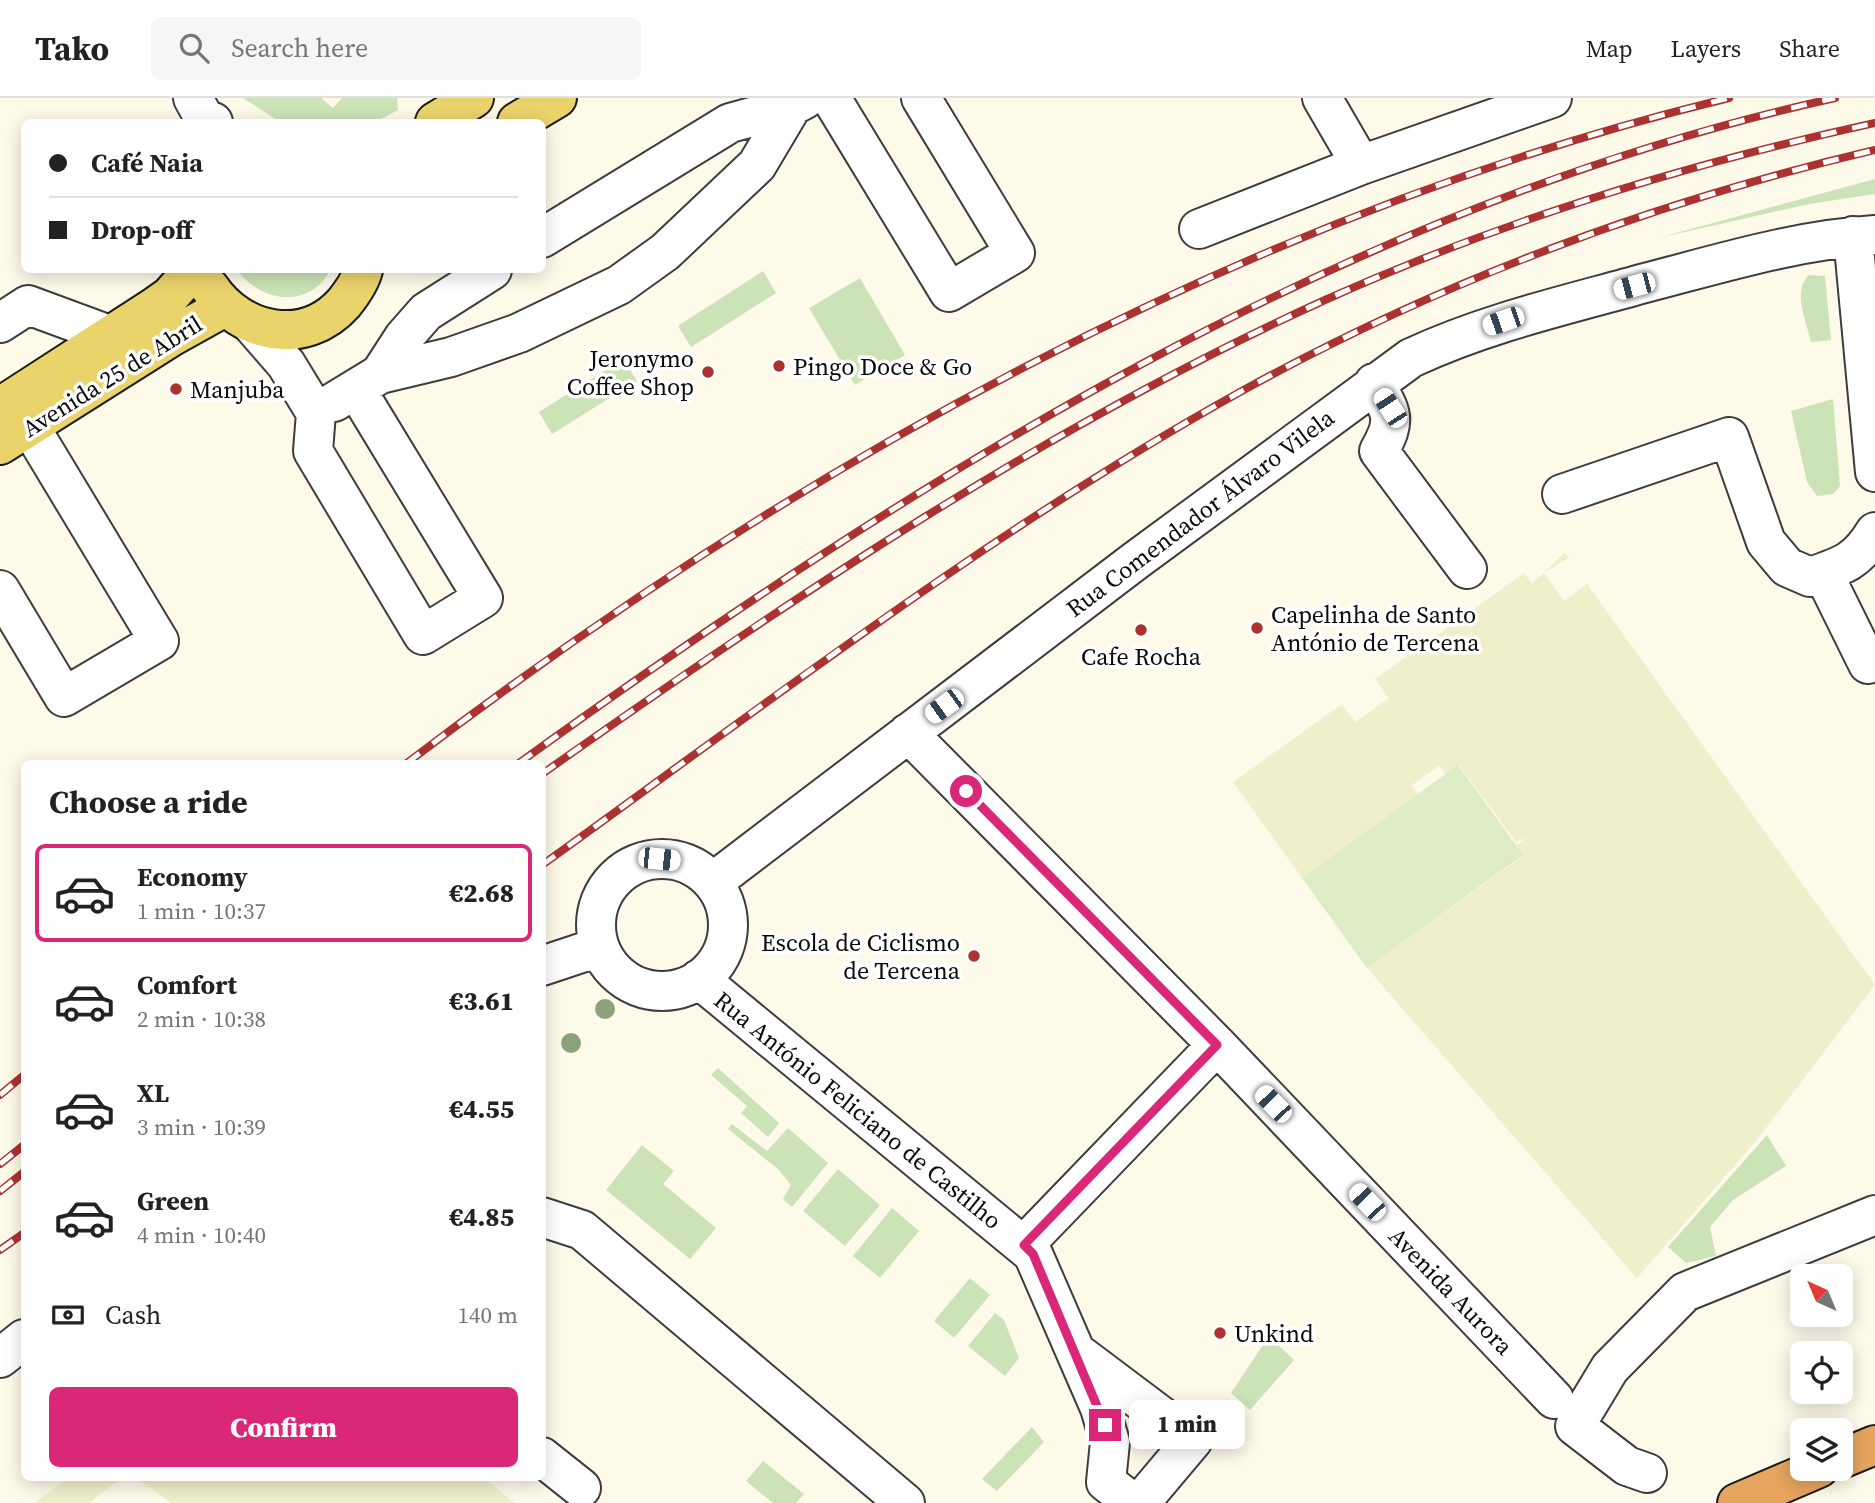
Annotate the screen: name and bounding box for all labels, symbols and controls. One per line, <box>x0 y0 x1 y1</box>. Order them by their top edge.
search box <box>151 17 641 80</box>
text: Tako <box>35 26 109 71</box>
icon: search <box>175 29 213 67</box>
text: Search here <box>231 30 368 66</box>
text: Map <box>1586 32 1633 65</box>
text: Layers <box>1671 32 1741 65</box>
text: Share <box>1779 32 1840 65</box>
text: Café Naia <box>91 145 203 181</box>
text: Drop-off <box>91 212 193 248</box>
car <box>1611 270 1658 302</box>
car <box>1480 304 1527 338</box>
street label: Avenida 25 de Abril <box>16 307 208 445</box>
place label: Jeronymo Coffee Shop <box>567 342 694 403</box>
place label: Pingo Doce & Go <box>793 350 972 383</box>
marker: Pingo Doce & Go <box>771 358 787 374</box>
marker: Jeronymo Coffee Shop <box>700 364 716 380</box>
place label: Manjuba <box>190 373 285 406</box>
marker: Manjuba <box>168 381 184 397</box>
car <box>1370 385 1411 431</box>
street label: Rua Comendador Álvaro Vilela <box>1059 401 1341 625</box>
place label: Capelinha de Santo António de Tercena <box>1271 598 1480 659</box>
marker: Capelinha de Santo António de Tercena <box>1249 620 1265 636</box>
marker: Cafe Rocha <box>1133 622 1149 638</box>
place label: Cafe Rocha <box>1081 640 1202 673</box>
car <box>921 685 968 727</box>
route start <box>950 775 982 807</box>
text: Choose a ride <box>49 780 248 824</box>
car <box>638 846 681 872</box>
text: Economy <box>137 859 248 895</box>
icon: car <box>53 862 116 925</box>
text: €2.68 <box>449 875 514 911</box>
text: 1 min · 10:37 <box>137 895 266 927</box>
place label: Escola de Ciclismo de Tercena <box>761 926 961 987</box>
marker: Escola de Ciclismo de Tercena <box>966 948 982 964</box>
text: Comfort <box>137 967 237 1003</box>
icon: car <box>53 970 116 1033</box>
text: €3.61 <box>449 983 514 1019</box>
street label: Rua António Feliciano de Castilho <box>707 983 1009 1237</box>
text: 2 min · 10:38 <box>137 1003 266 1035</box>
text: XL <box>137 1075 169 1111</box>
icon: car <box>53 1078 116 1141</box>
car <box>1251 1082 1296 1126</box>
text: €4.55 <box>449 1091 514 1127</box>
text: 3 min · 10:39 <box>137 1111 266 1143</box>
car <box>1345 1180 1390 1224</box>
text: Green <box>137 1183 209 1219</box>
icon: car <box>53 1186 116 1249</box>
text: €4.85 <box>449 1199 514 1235</box>
text: 4 min · 10:40 <box>137 1219 266 1251</box>
street label: Avenida Aurora <box>1382 1220 1521 1363</box>
north arrow <box>1790 1264 1853 1326</box>
map controls <box>1790 1264 1853 1481</box>
icon: cash <box>49 1296 87 1334</box>
text: Cash <box>105 1297 161 1333</box>
text: 140 m <box>457 1299 518 1331</box>
place label: Unkind <box>1234 1317 1314 1350</box>
marker: Unkind <box>1212 1325 1228 1341</box>
button: locate <box>1790 1341 1853 1404</box>
button: Confirm <box>49 1387 518 1467</box>
callout: 1 min <box>1130 1400 1245 1450</box>
text: 1 min <box>1157 1408 1217 1440</box>
route end <box>1089 1409 1121 1441</box>
button: layers <box>1790 1418 1853 1481</box>

